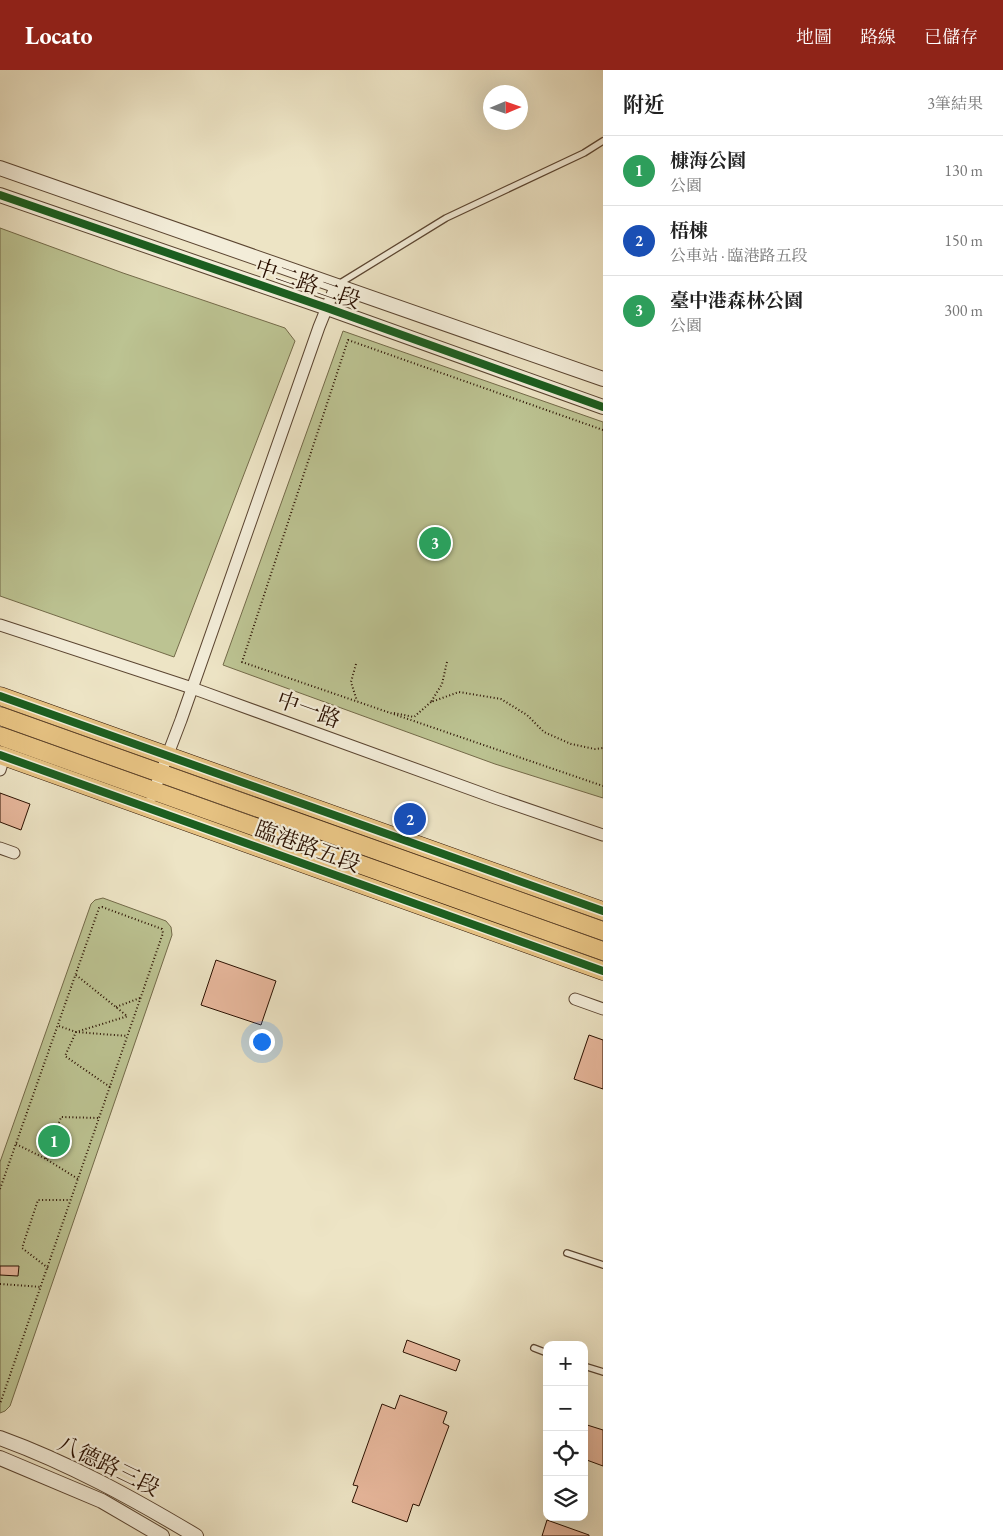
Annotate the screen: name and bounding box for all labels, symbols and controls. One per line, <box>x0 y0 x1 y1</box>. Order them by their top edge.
text: Locato <box>25 20 93 51</box>
text: 地圖 <box>796 25 832 48</box>
text: 路線 <box>860 25 896 48</box>
text: 已儲存 <box>924 25 978 48</box>
north arrow <box>483 85 528 130</box>
text: 附近 <box>623 91 665 118</box>
text: 3筆結果 <box>927 93 983 114</box>
text: 槺海公園 <box>670 148 746 173</box>
text: 1 <box>635 160 643 181</box>
text: 130 m <box>944 160 983 181</box>
text: 公園 <box>670 175 702 196</box>
text: 梧棟 <box>670 218 708 243</box>
text: 2 <box>635 230 643 251</box>
text: 150 m <box>944 230 983 251</box>
text: 公車站 · 臨港路五段 <box>670 245 808 266</box>
street label: 中二路二段 <box>251 252 365 315</box>
text: 臺中港森林公園 <box>670 288 803 313</box>
text: 3 <box>635 300 643 321</box>
text: 300 m <box>944 300 983 321</box>
text: 公園 <box>670 315 702 336</box>
pin: 3 <box>419 524 451 562</box>
street label: 中一路 <box>273 685 345 734</box>
pin: 2 <box>394 800 426 838</box>
street label: 臨港路五段 <box>251 814 364 879</box>
your location <box>249 1029 275 1055</box>
pin: 1 <box>38 1122 70 1160</box>
map controls <box>543 1341 588 1521</box>
button: + <box>543 1341 588 1386</box>
button: − <box>543 1386 588 1431</box>
street label: 八德路三段 <box>53 1428 165 1503</box>
button: locate <box>543 1431 588 1476</box>
button: layers <box>543 1476 588 1521</box>

